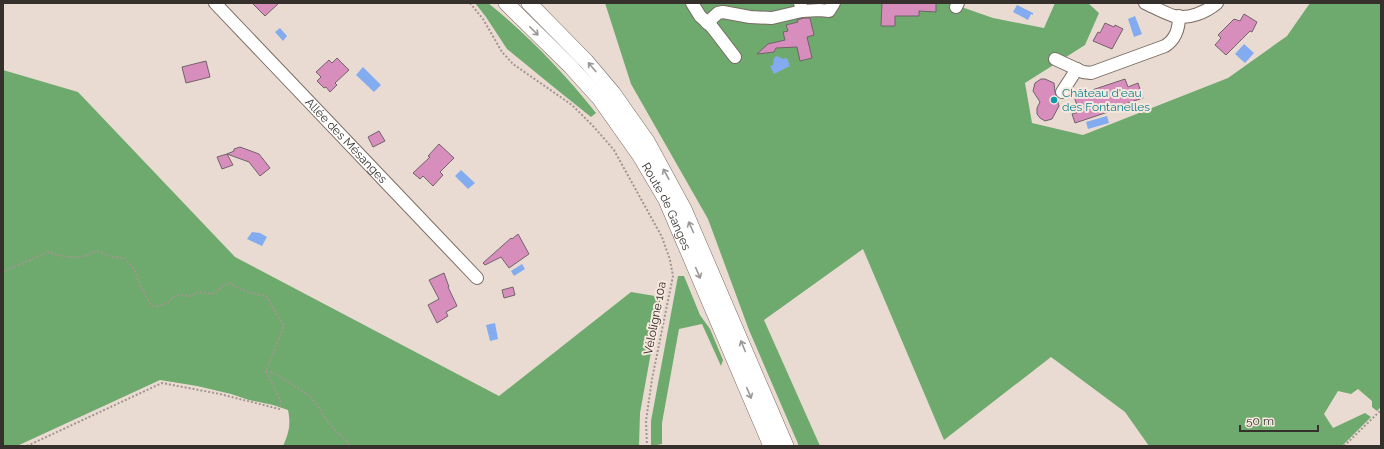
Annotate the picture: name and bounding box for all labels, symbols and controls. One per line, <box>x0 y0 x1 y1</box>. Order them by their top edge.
one-way arrow <box>529 26 539 36</box>
one-way arrow <box>587 62 596 73</box>
place label: Château d'eau des Fontanelles <box>1062 86 1150 114</box>
street label: Allée des Mésanges <box>302 95 390 186</box>
marker: Château d'eau des Fontanelles <box>1049 95 1059 105</box>
street label: Route de Ganges <box>639 160 694 252</box>
one-way arrow <box>661 168 669 180</box>
one-way arrow <box>687 221 695 233</box>
one-way arrow <box>694 267 702 279</box>
street label: Véloligne 10a <box>641 280 669 356</box>
one-way arrow <box>739 340 746 352</box>
one-way arrow <box>745 387 753 399</box>
scale bar <box>1240 407 1318 433</box>
text: 50 m <box>1246 414 1274 428</box>

